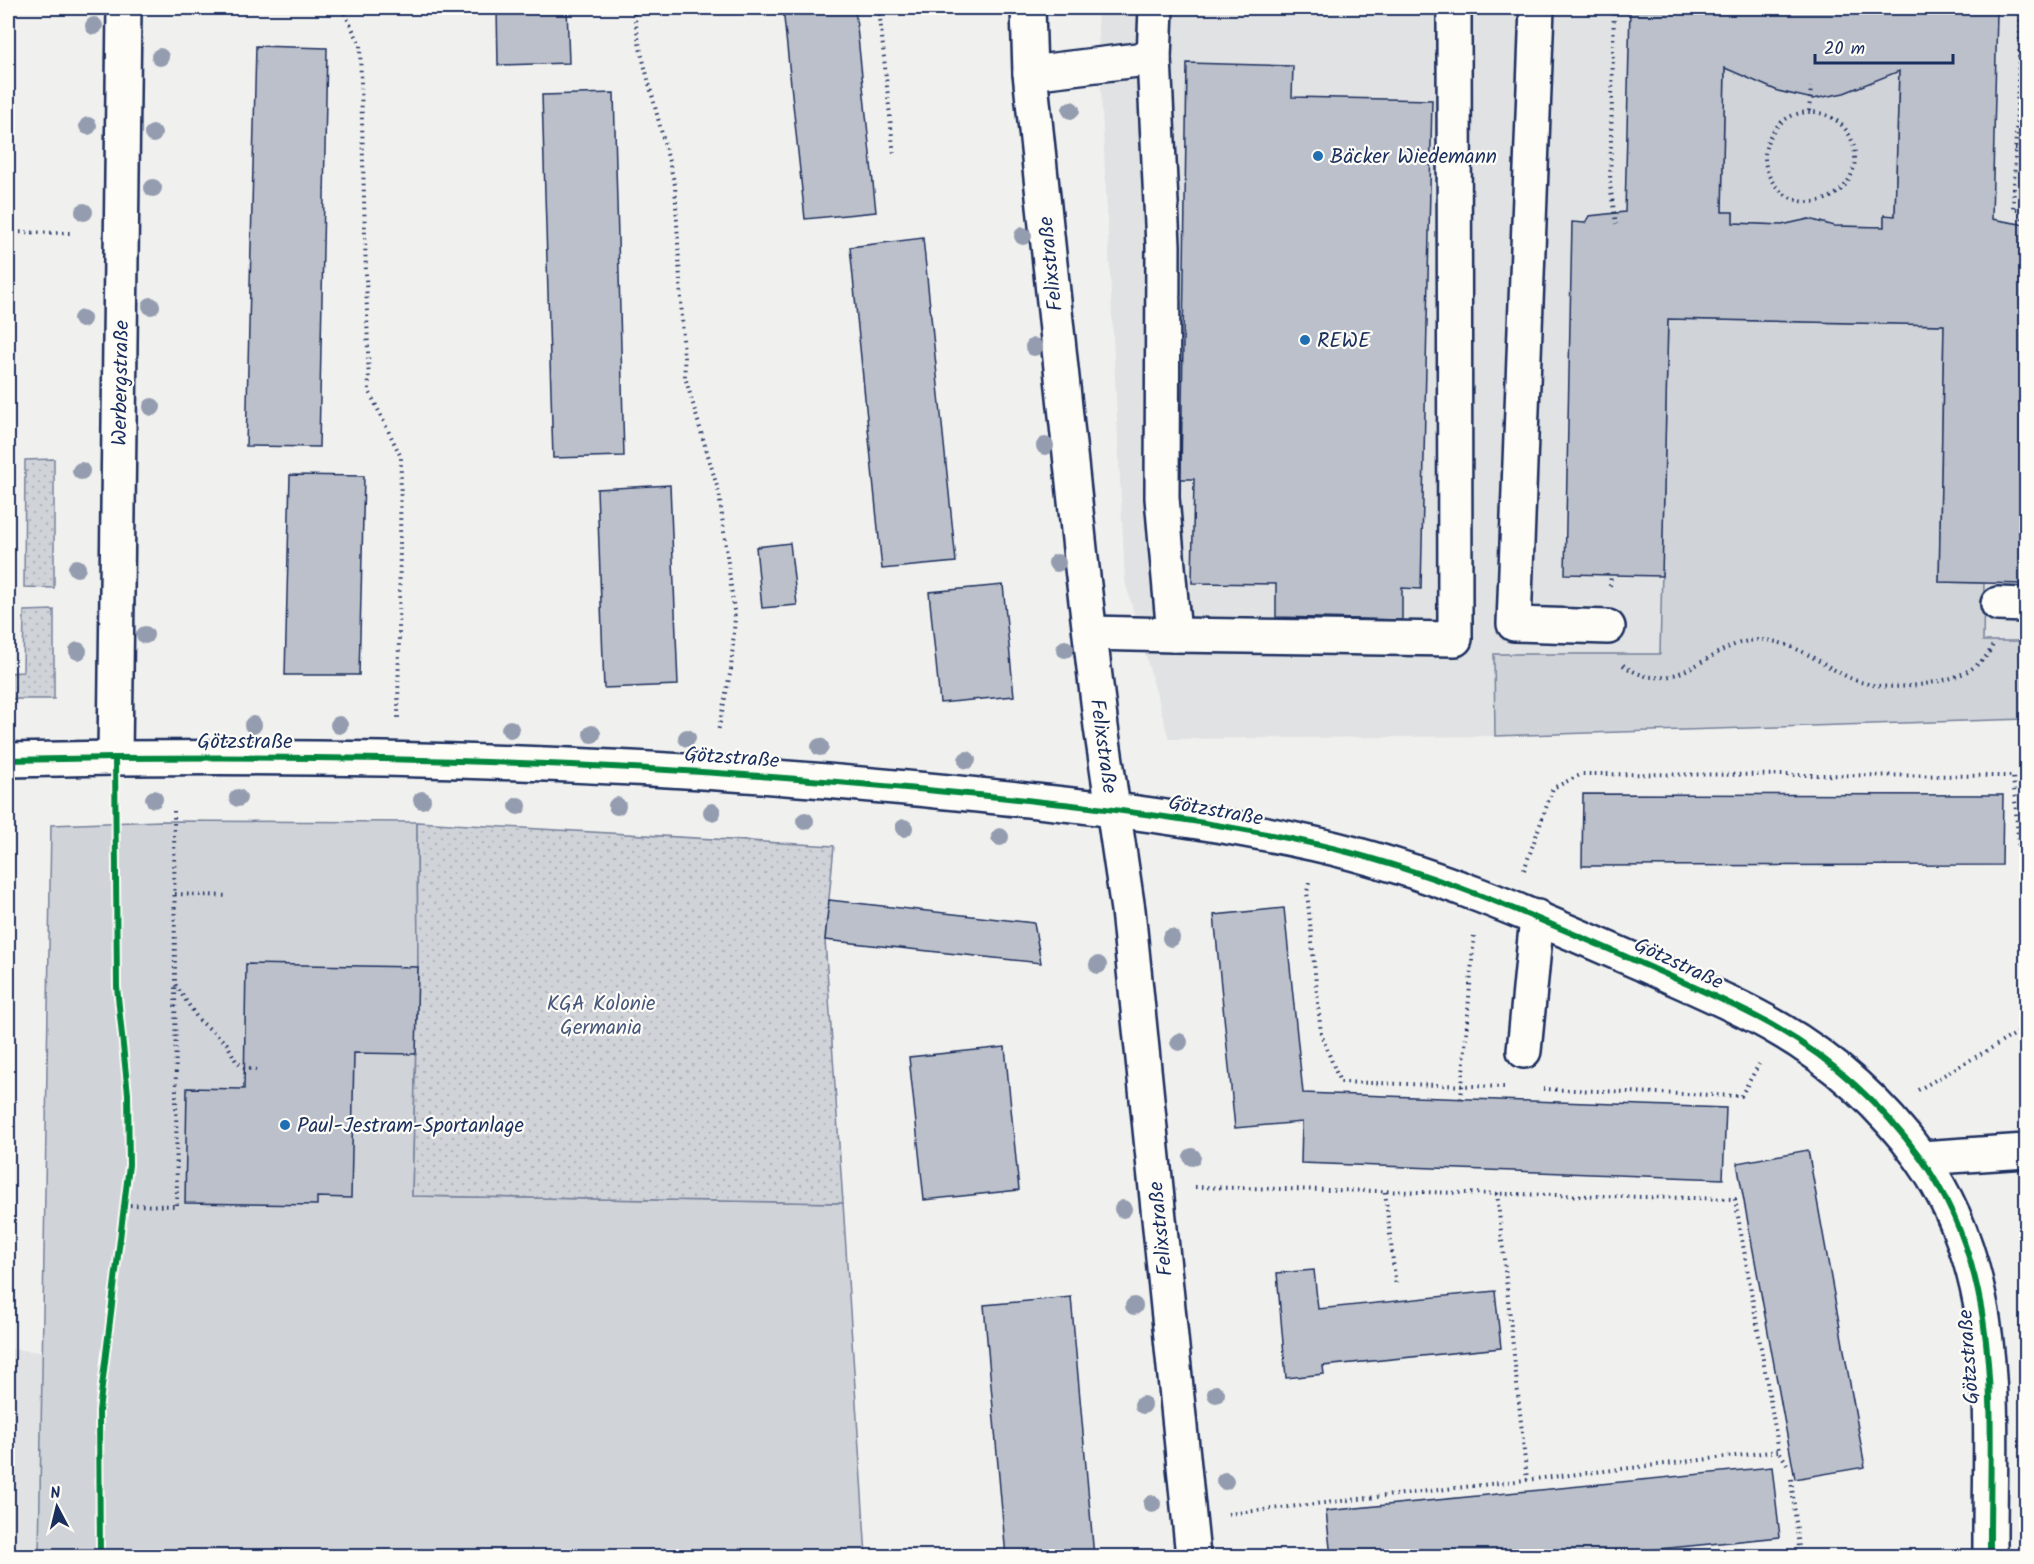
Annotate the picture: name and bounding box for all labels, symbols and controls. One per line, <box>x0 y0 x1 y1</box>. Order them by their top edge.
scale bar <box>1815 27 1953 65</box>
text: 20 m <box>1824 35 1865 64</box>
place label: Bäcker Wiedemann <box>1330 141 1497 174</box>
marker: Bäcker Wiedemann <box>1311 149 1325 163</box>
street label: Felixstraße <box>1030 214 1073 313</box>
street label: Werbergstraße <box>104 319 139 446</box>
place label: REWE <box>1317 325 1371 358</box>
marker: REWE <box>1298 333 1312 347</box>
street label: Felixstraße <box>1080 697 1126 796</box>
street label: Götzstraße <box>197 726 293 759</box>
street label: Götzstraße <box>683 739 781 778</box>
street label: Götzstraße <box>1166 787 1266 836</box>
street label: Götzstraße <box>1628 929 1729 1000</box>
park label: KGA Kolonie Germania <box>547 988 656 1045</box>
place label: Paul-Jestram-Sportanlage <box>297 1110 524 1143</box>
marker: Paul-Jestram-Sportanlage <box>278 1118 292 1132</box>
street label: Felixstraße <box>1140 1179 1183 1278</box>
street label: Götzstraße <box>1950 1308 1989 1406</box>
north arrow <box>27 1477 87 1537</box>
text: N <box>49 1481 62 1507</box>

